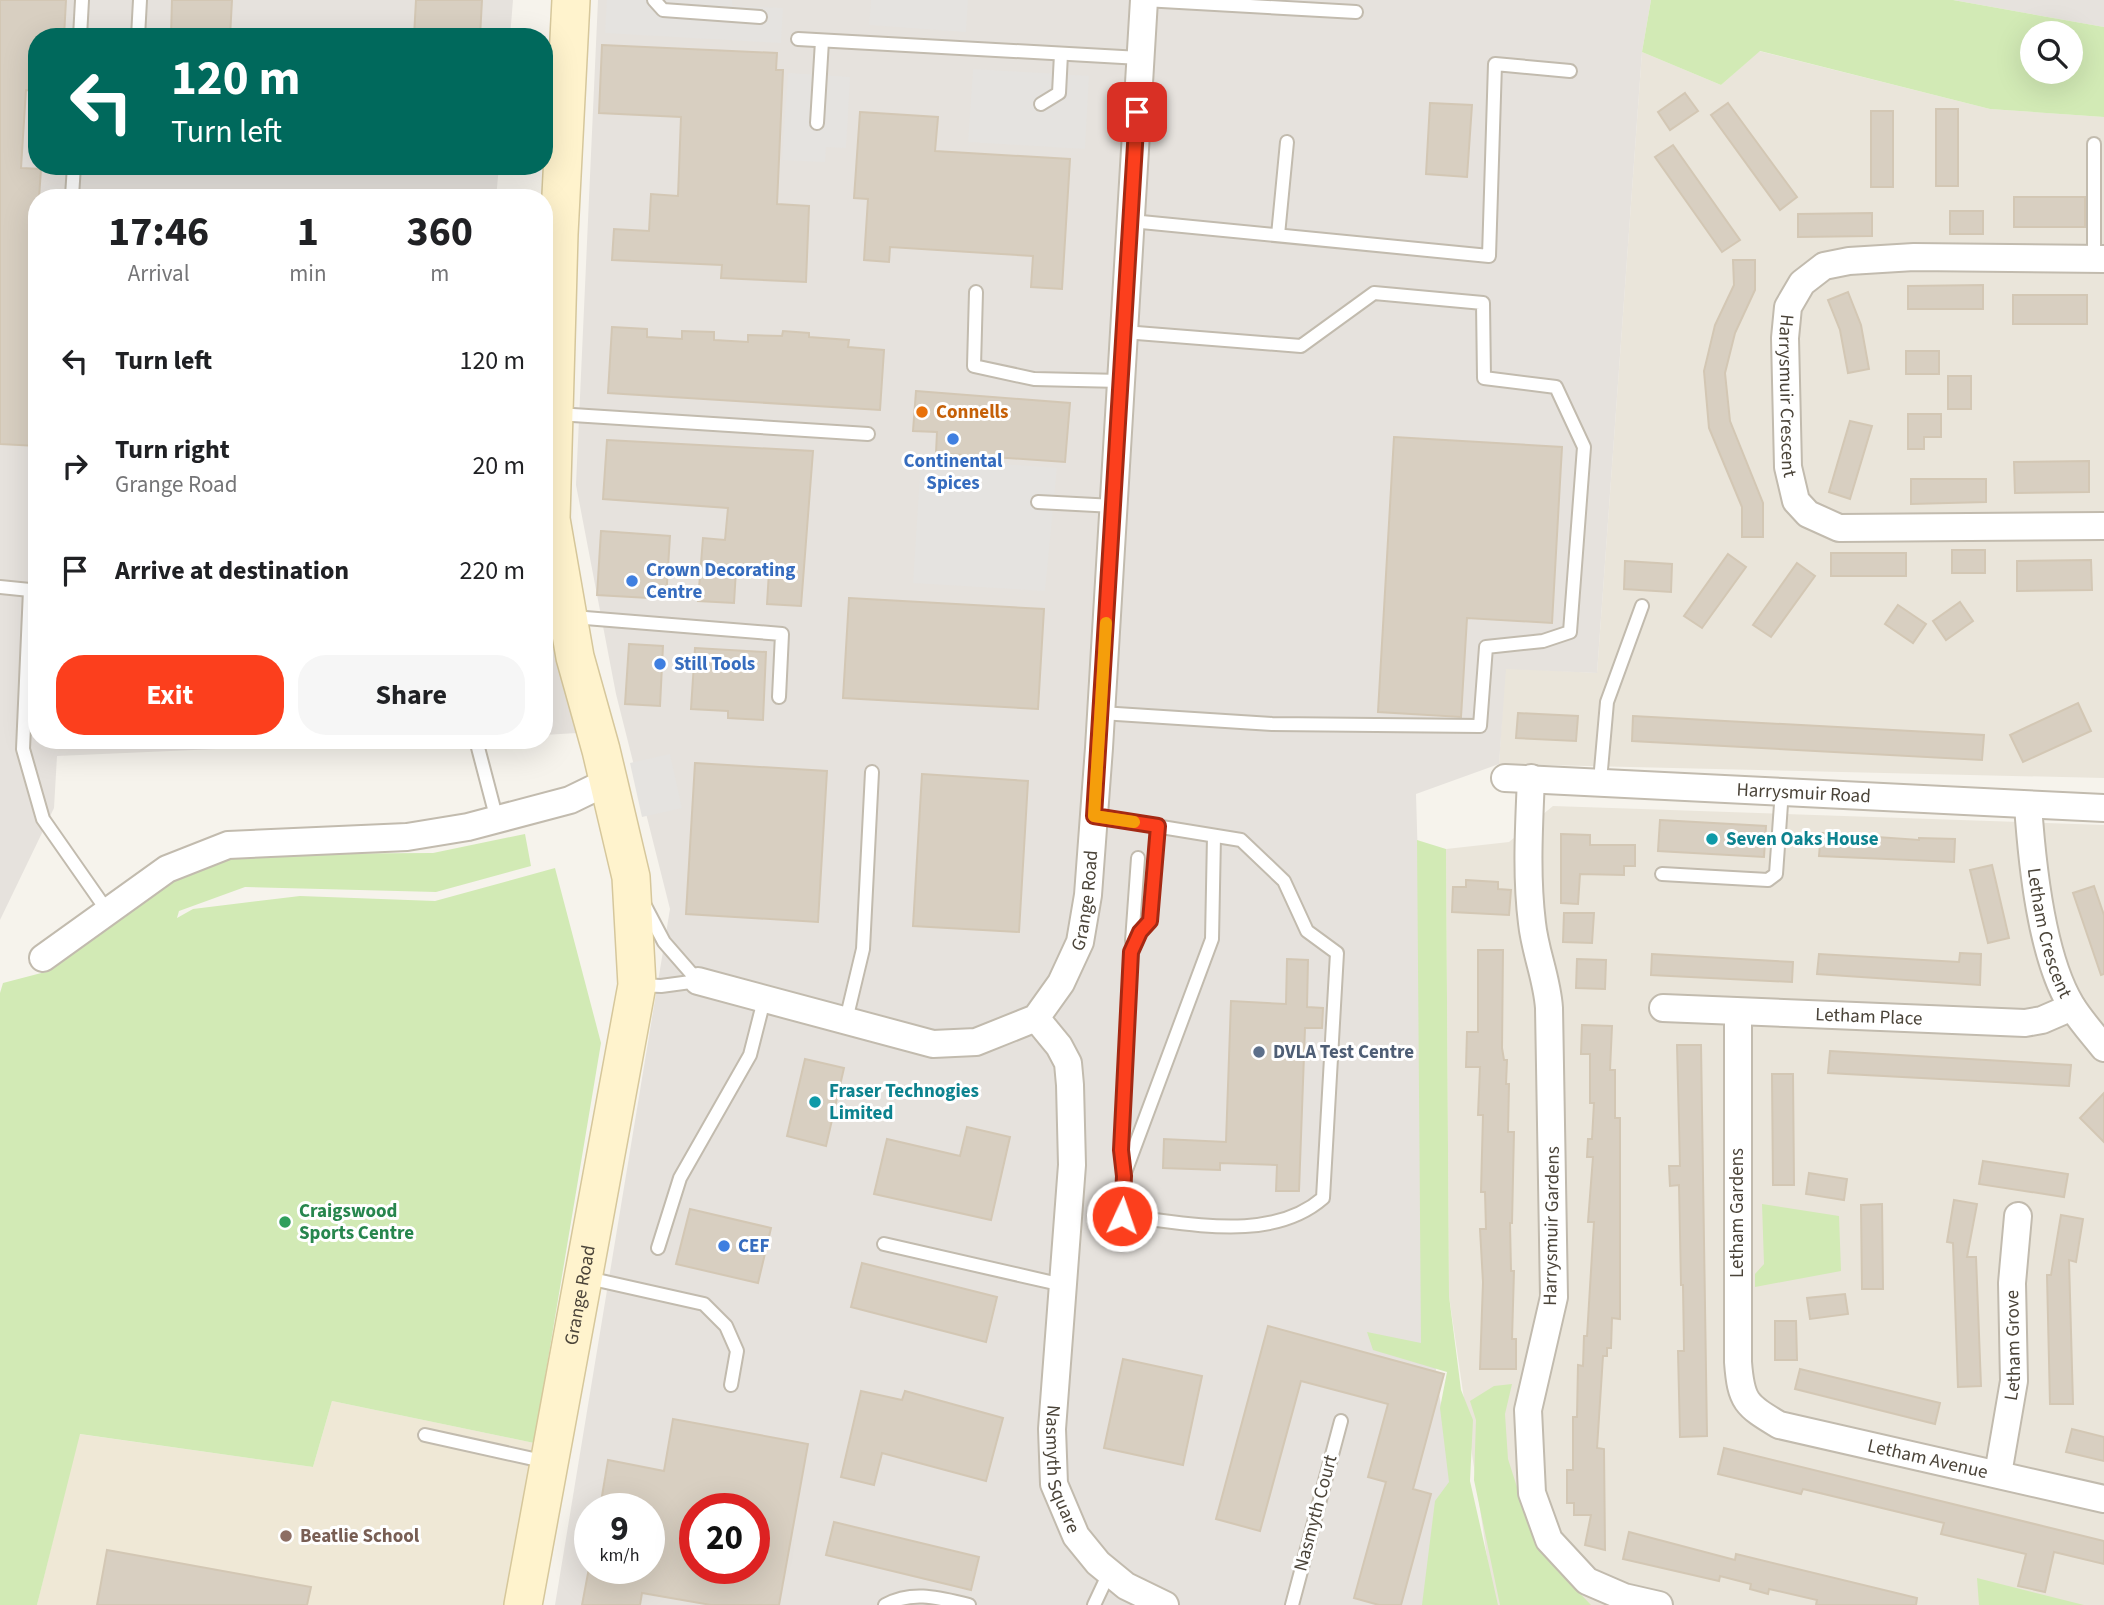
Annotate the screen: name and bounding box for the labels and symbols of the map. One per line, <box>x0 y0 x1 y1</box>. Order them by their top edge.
pin <box>1107 82 1167 142</box>
street label: Harrysmuir Crescent <box>1771 313 1804 480</box>
place label: Connells <box>936 399 1008 426</box>
marker: Connells <box>914 404 930 420</box>
marker: Continental Spices <box>945 431 961 447</box>
place label: Continental Spices <box>904 448 1003 497</box>
place label: Crown Decorating Centre <box>646 557 795 606</box>
marker: Crown Decorating Centre <box>624 573 640 589</box>
place label: Still Tools <box>674 651 755 678</box>
marker: Still Tools <box>652 656 668 672</box>
street label: Harrysmuir Road <box>1736 776 1871 810</box>
place label: Seven Oaks House <box>1726 826 1879 853</box>
marker: Seven Oaks House <box>1704 831 1720 847</box>
street label: Grange Road <box>1064 849 1105 956</box>
street label: Letham Crescent <box>2020 866 2079 1003</box>
street label: Letham Place <box>1815 1001 1923 1032</box>
place label: DVLA Test Centre <box>1273 1039 1414 1066</box>
marker: DVLA Test Centre <box>1251 1044 1267 1060</box>
place label: Fraser Technogies Limited <box>829 1078 979 1127</box>
marker: Fraser Technogies Limited <box>807 1094 823 1110</box>
street label: Harrysmuir Gardens <box>1537 1146 1567 1306</box>
street label: Letham Gardens <box>1724 1148 1751 1278</box>
position arrow <box>1085 1179 1159 1253</box>
place label: Craigswood Sports Centre <box>299 1198 414 1247</box>
marker: Craigswood Sports Centre <box>277 1214 293 1230</box>
place label: CEF <box>738 1233 769 1260</box>
marker: CEF <box>716 1238 732 1254</box>
street label: Grange Road <box>558 1243 602 1347</box>
street label: Letham Grove <box>1997 1290 2028 1403</box>
street label: Nasmyth Square <box>1038 1404 1087 1538</box>
street label: Letham Avenue <box>1865 1432 1990 1486</box>
street label: Nasmyth Court <box>1287 1451 1345 1574</box>
speed limit sign: 20 <box>679 1493 770 1584</box>
place label: Beatlie School <box>300 1523 420 1550</box>
marker: Beatlie School <box>278 1528 294 1544</box>

